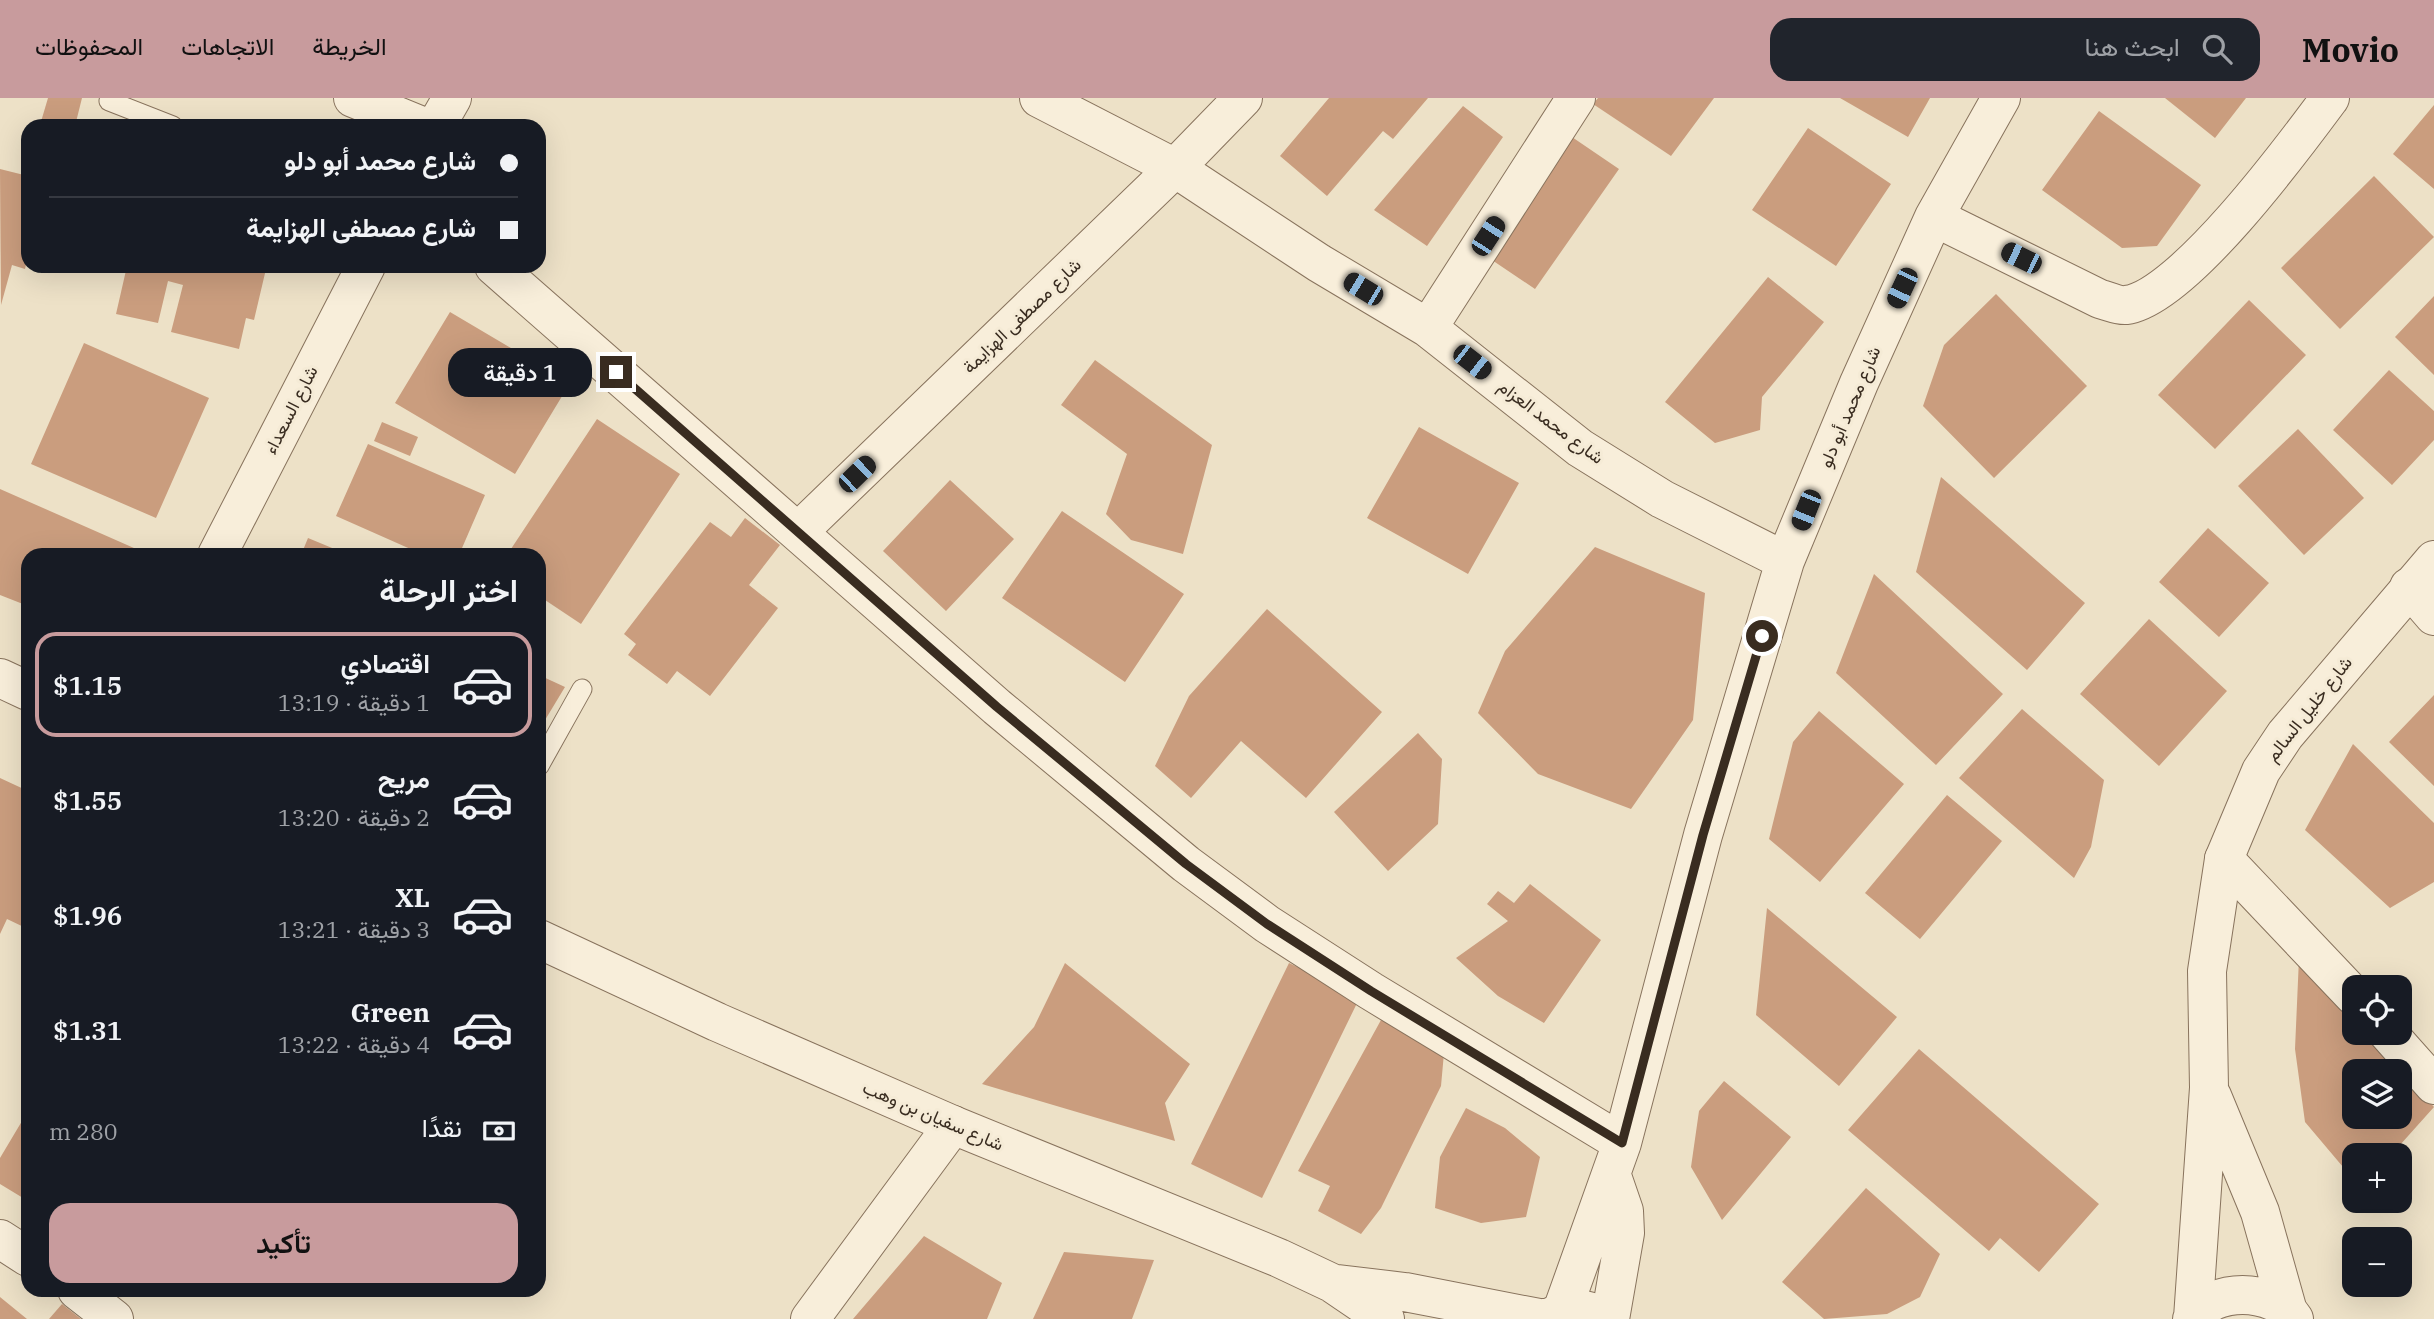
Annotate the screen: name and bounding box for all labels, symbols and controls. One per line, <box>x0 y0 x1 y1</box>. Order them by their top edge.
search box <box>1770 18 2260 81</box>
text: Movio <box>2302 28 2399 71</box>
text: ابحث هنا <box>2085 29 2180 63</box>
text: المحفوظات <box>35 30 143 62</box>
text: الاتجاهات <box>181 30 274 62</box>
text: الخريطة <box>312 30 387 62</box>
icon: search <box>2198 30 2236 68</box>
text: شارع محمد أبو دلو <box>284 143 476 177</box>
text: شارع مصطفى الهزايمة <box>246 210 476 244</box>
car <box>1468 213 1509 259</box>
car <box>1998 239 2045 277</box>
street label: شارع مصطفى الهزايمة <box>958 253 1086 379</box>
car <box>1884 265 1921 311</box>
car <box>1340 269 1387 309</box>
car <box>1449 341 1496 383</box>
street label: شارع محمد أبو دلو <box>1814 343 1886 471</box>
callout: 1 دقيقة <box>448 348 592 396</box>
route end <box>600 356 632 388</box>
text: 1 دقيقة <box>483 357 557 387</box>
street label: شارع السعداء <box>258 362 324 458</box>
street label: شارع محمد العزام <box>1493 374 1609 470</box>
car <box>835 452 880 496</box>
car <box>1789 487 1824 533</box>
text: اختر الرحلة <box>379 569 518 611</box>
route start <box>1746 620 1778 652</box>
text: اقتصادي <box>341 646 430 680</box>
street label: شارع خليل السالم <box>2260 651 2358 767</box>
icon: car <box>451 653 514 716</box>
text: $1.15 <box>53 668 122 702</box>
text: 1 دقيقة · 13:19 <box>278 687 430 717</box>
text: مريح <box>378 761 430 795</box>
icon: car <box>451 768 514 831</box>
text: $1.55 <box>53 783 122 817</box>
text: 2 دقيقة · 13:20 <box>278 802 430 832</box>
text: XL <box>395 880 430 914</box>
icon: car <box>451 883 514 946</box>
text: $1.96 <box>53 898 122 932</box>
text: 3 دقيقة · 13:21 <box>278 914 430 944</box>
map controls <box>2342 975 2412 1297</box>
button: locate <box>2342 975 2412 1045</box>
text: Green <box>350 995 430 1029</box>
icon: car <box>451 998 514 1061</box>
text: $1.31 <box>53 1013 122 1047</box>
text: 4 دقيقة · 13:22 <box>278 1029 430 1059</box>
button: layers <box>2342 1059 2412 1129</box>
street label: شارع سفيان بن وهب <box>859 1075 1007 1157</box>
text: نقدًا <box>422 1110 462 1144</box>
icon: cash <box>480 1112 518 1150</box>
text: 280 m <box>49 1116 118 1146</box>
button: + <box>2342 1143 2412 1213</box>
button: تأكيد <box>49 1203 518 1283</box>
button: − <box>2342 1227 2412 1297</box>

